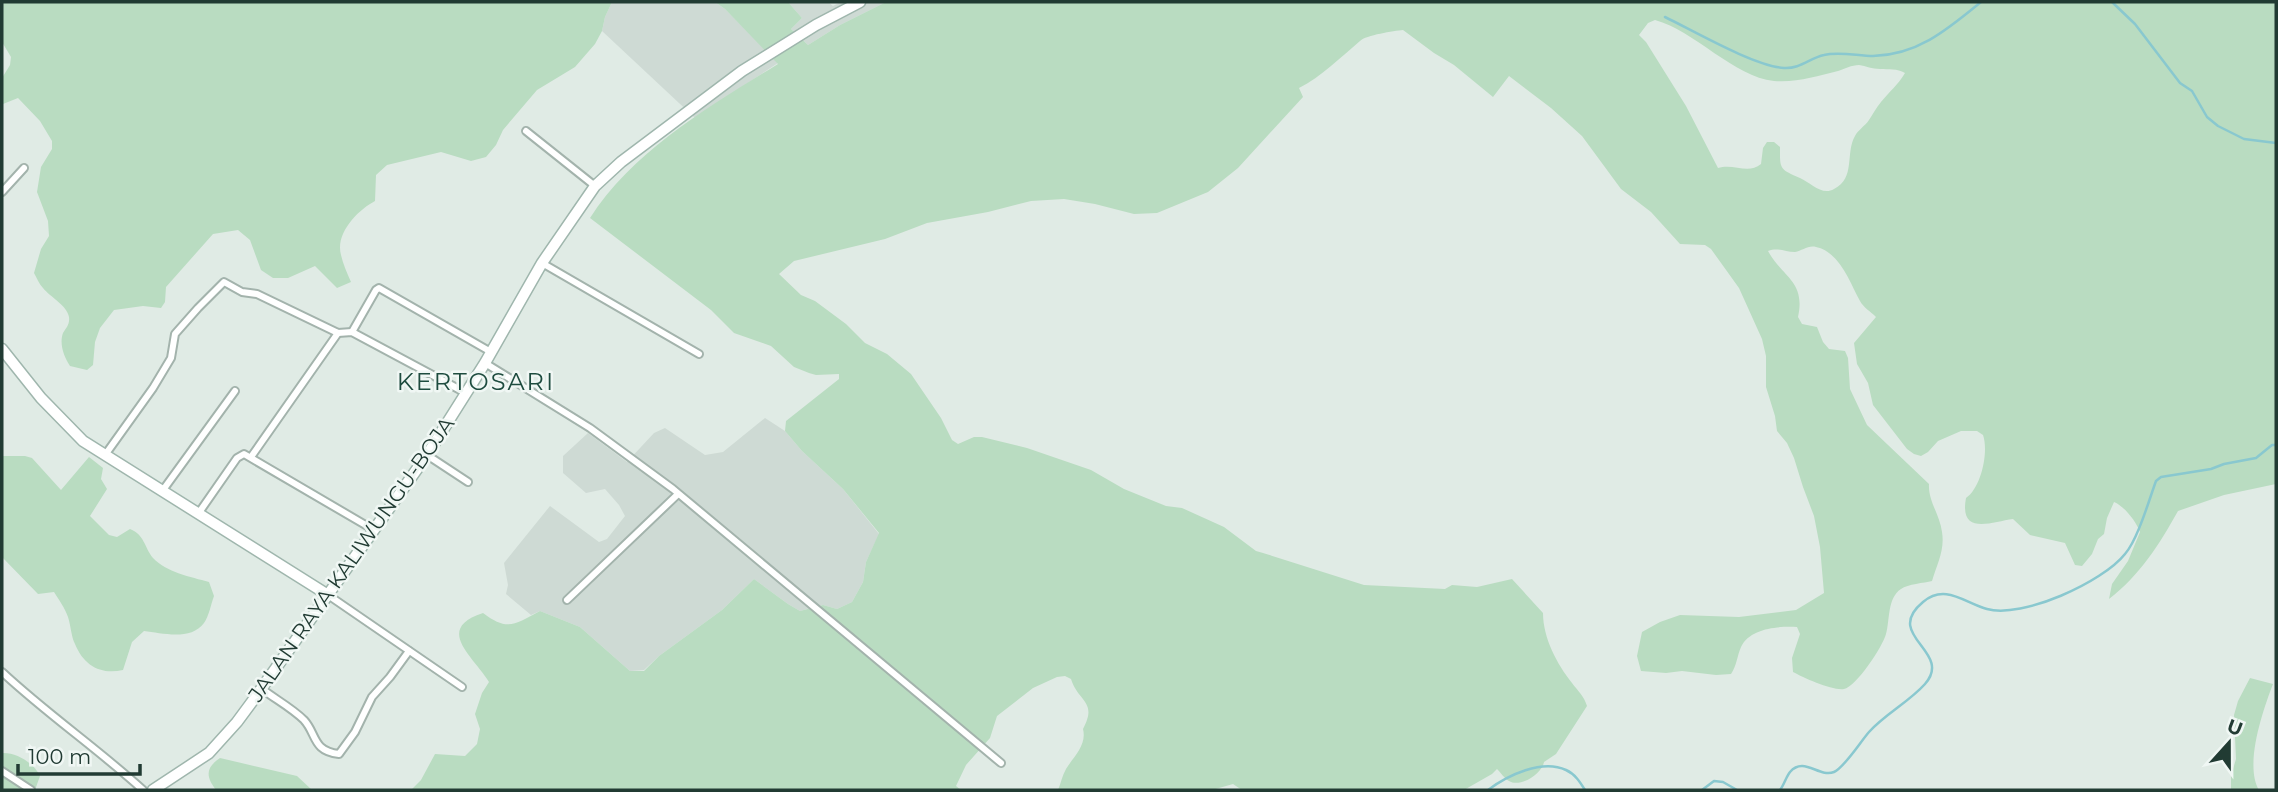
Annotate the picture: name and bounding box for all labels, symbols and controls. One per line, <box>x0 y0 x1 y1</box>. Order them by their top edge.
district label: KERTOSARI <box>397 367 555 396</box>
street label: JALAN RAYA KALIWUNGU-BOJA <box>242 411 460 707</box>
north arrow <box>2194 708 2264 778</box>
text: U <box>2224 714 2246 741</box>
scale bar <box>18 732 140 776</box>
text: 100 m <box>28 744 91 769</box>

